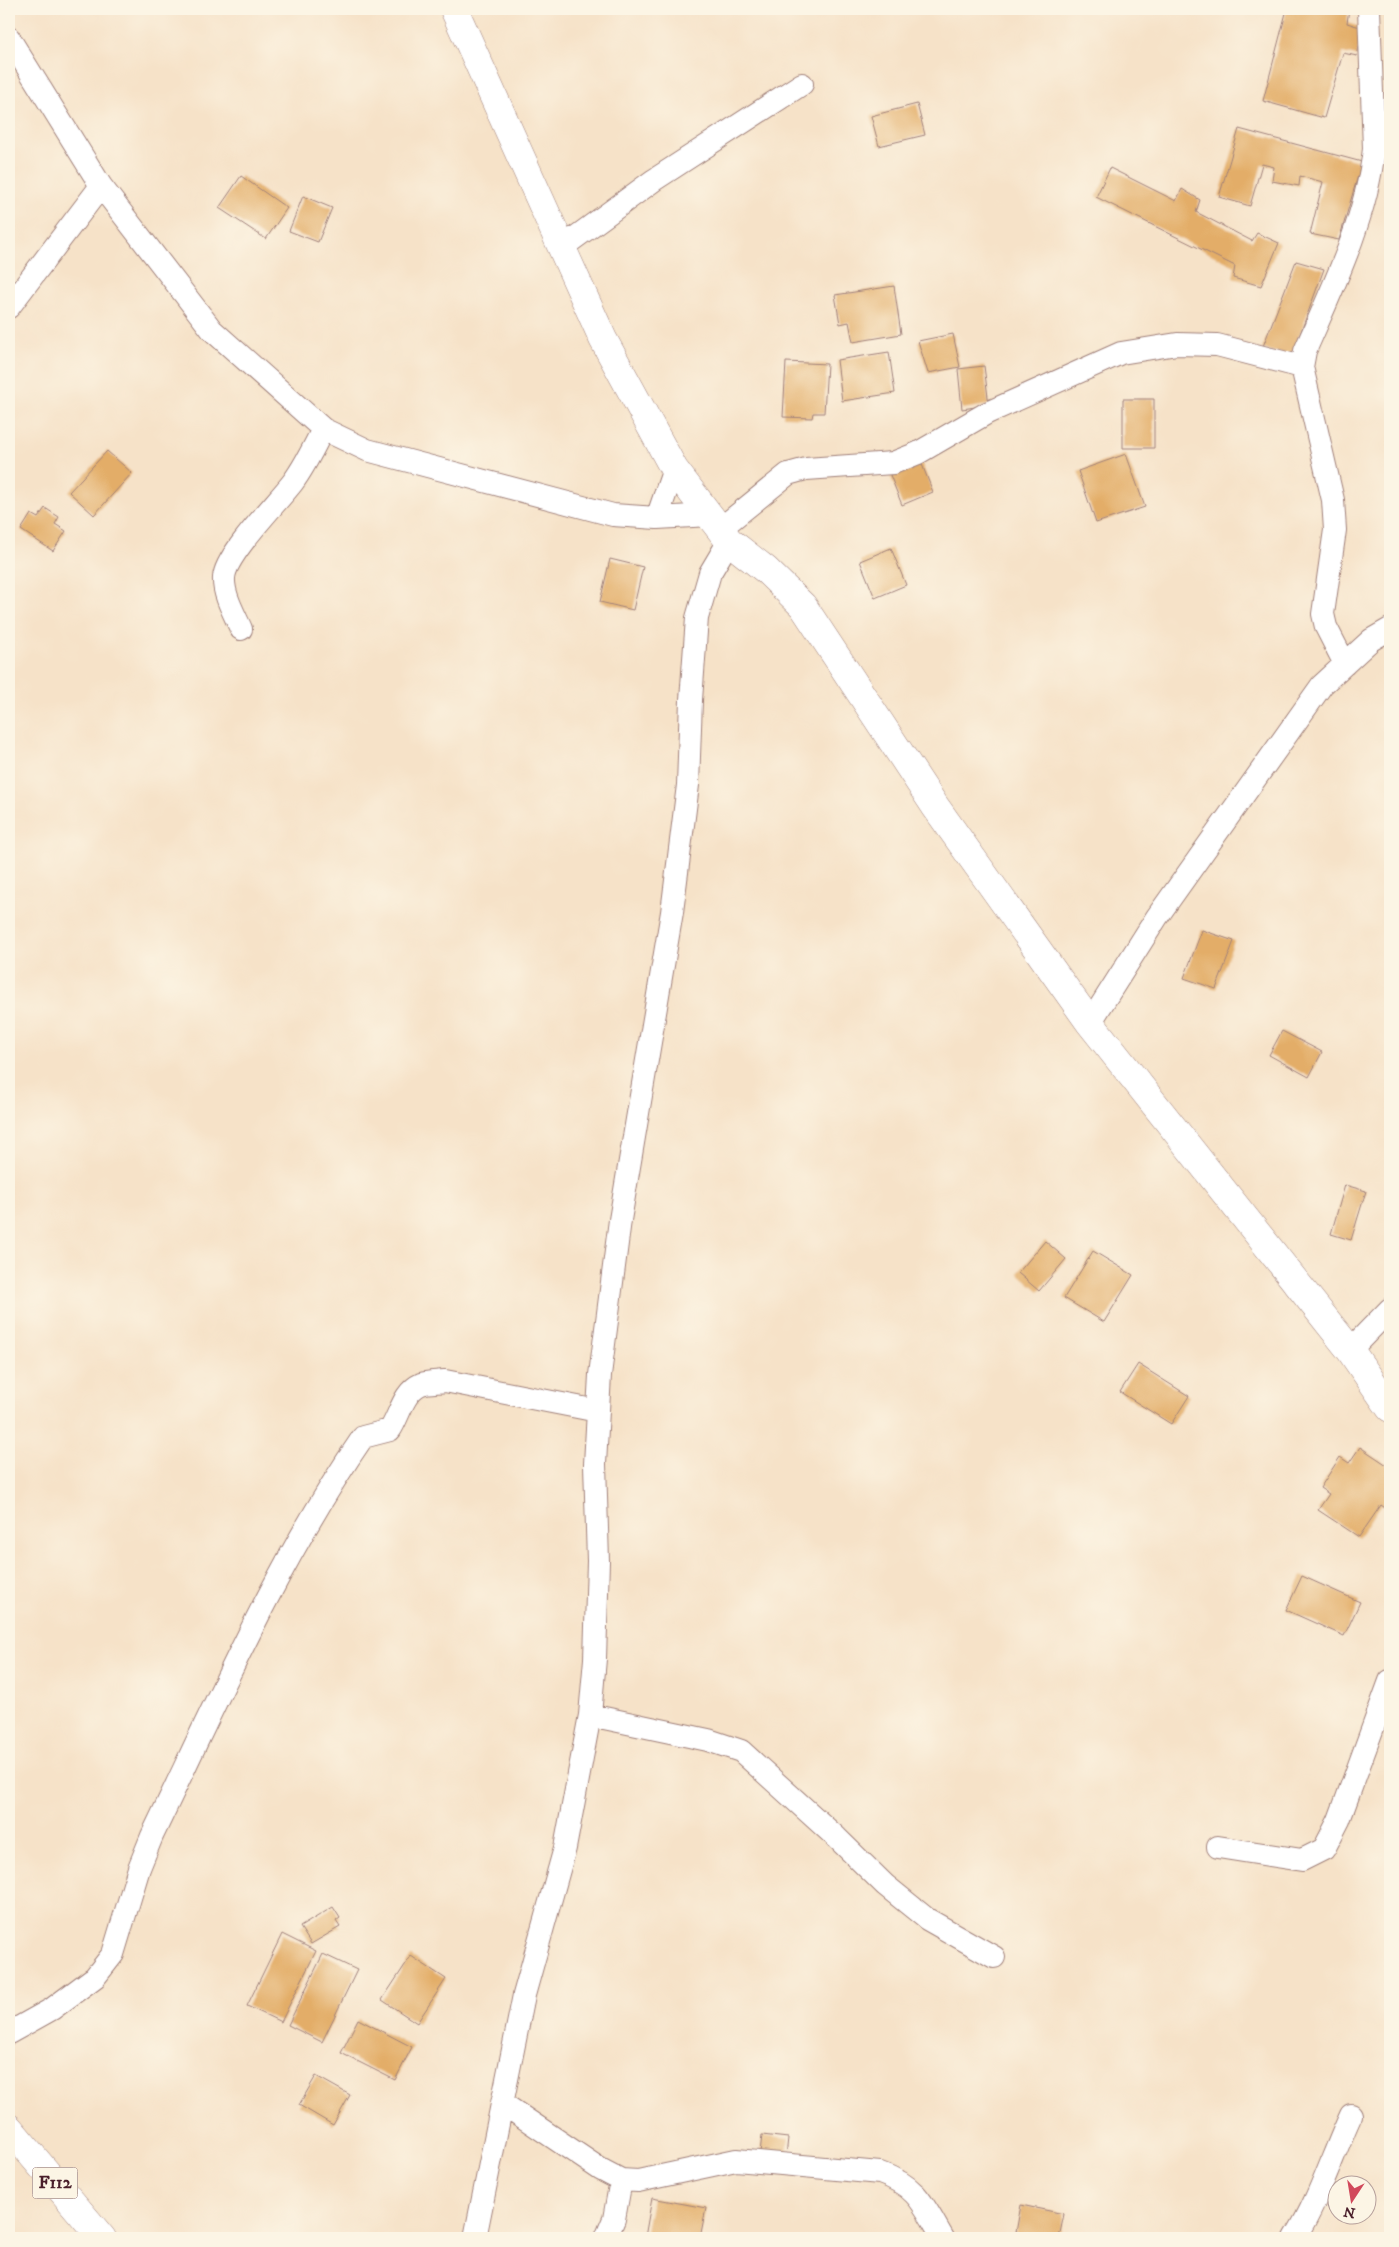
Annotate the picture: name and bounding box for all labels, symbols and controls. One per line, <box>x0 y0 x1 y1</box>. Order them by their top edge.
road number: F112 <box>32 2168 78 2198</box>
north arrow <box>1326 2174 1376 2224</box>
text: N <box>1342 2202 1357 2222</box>

